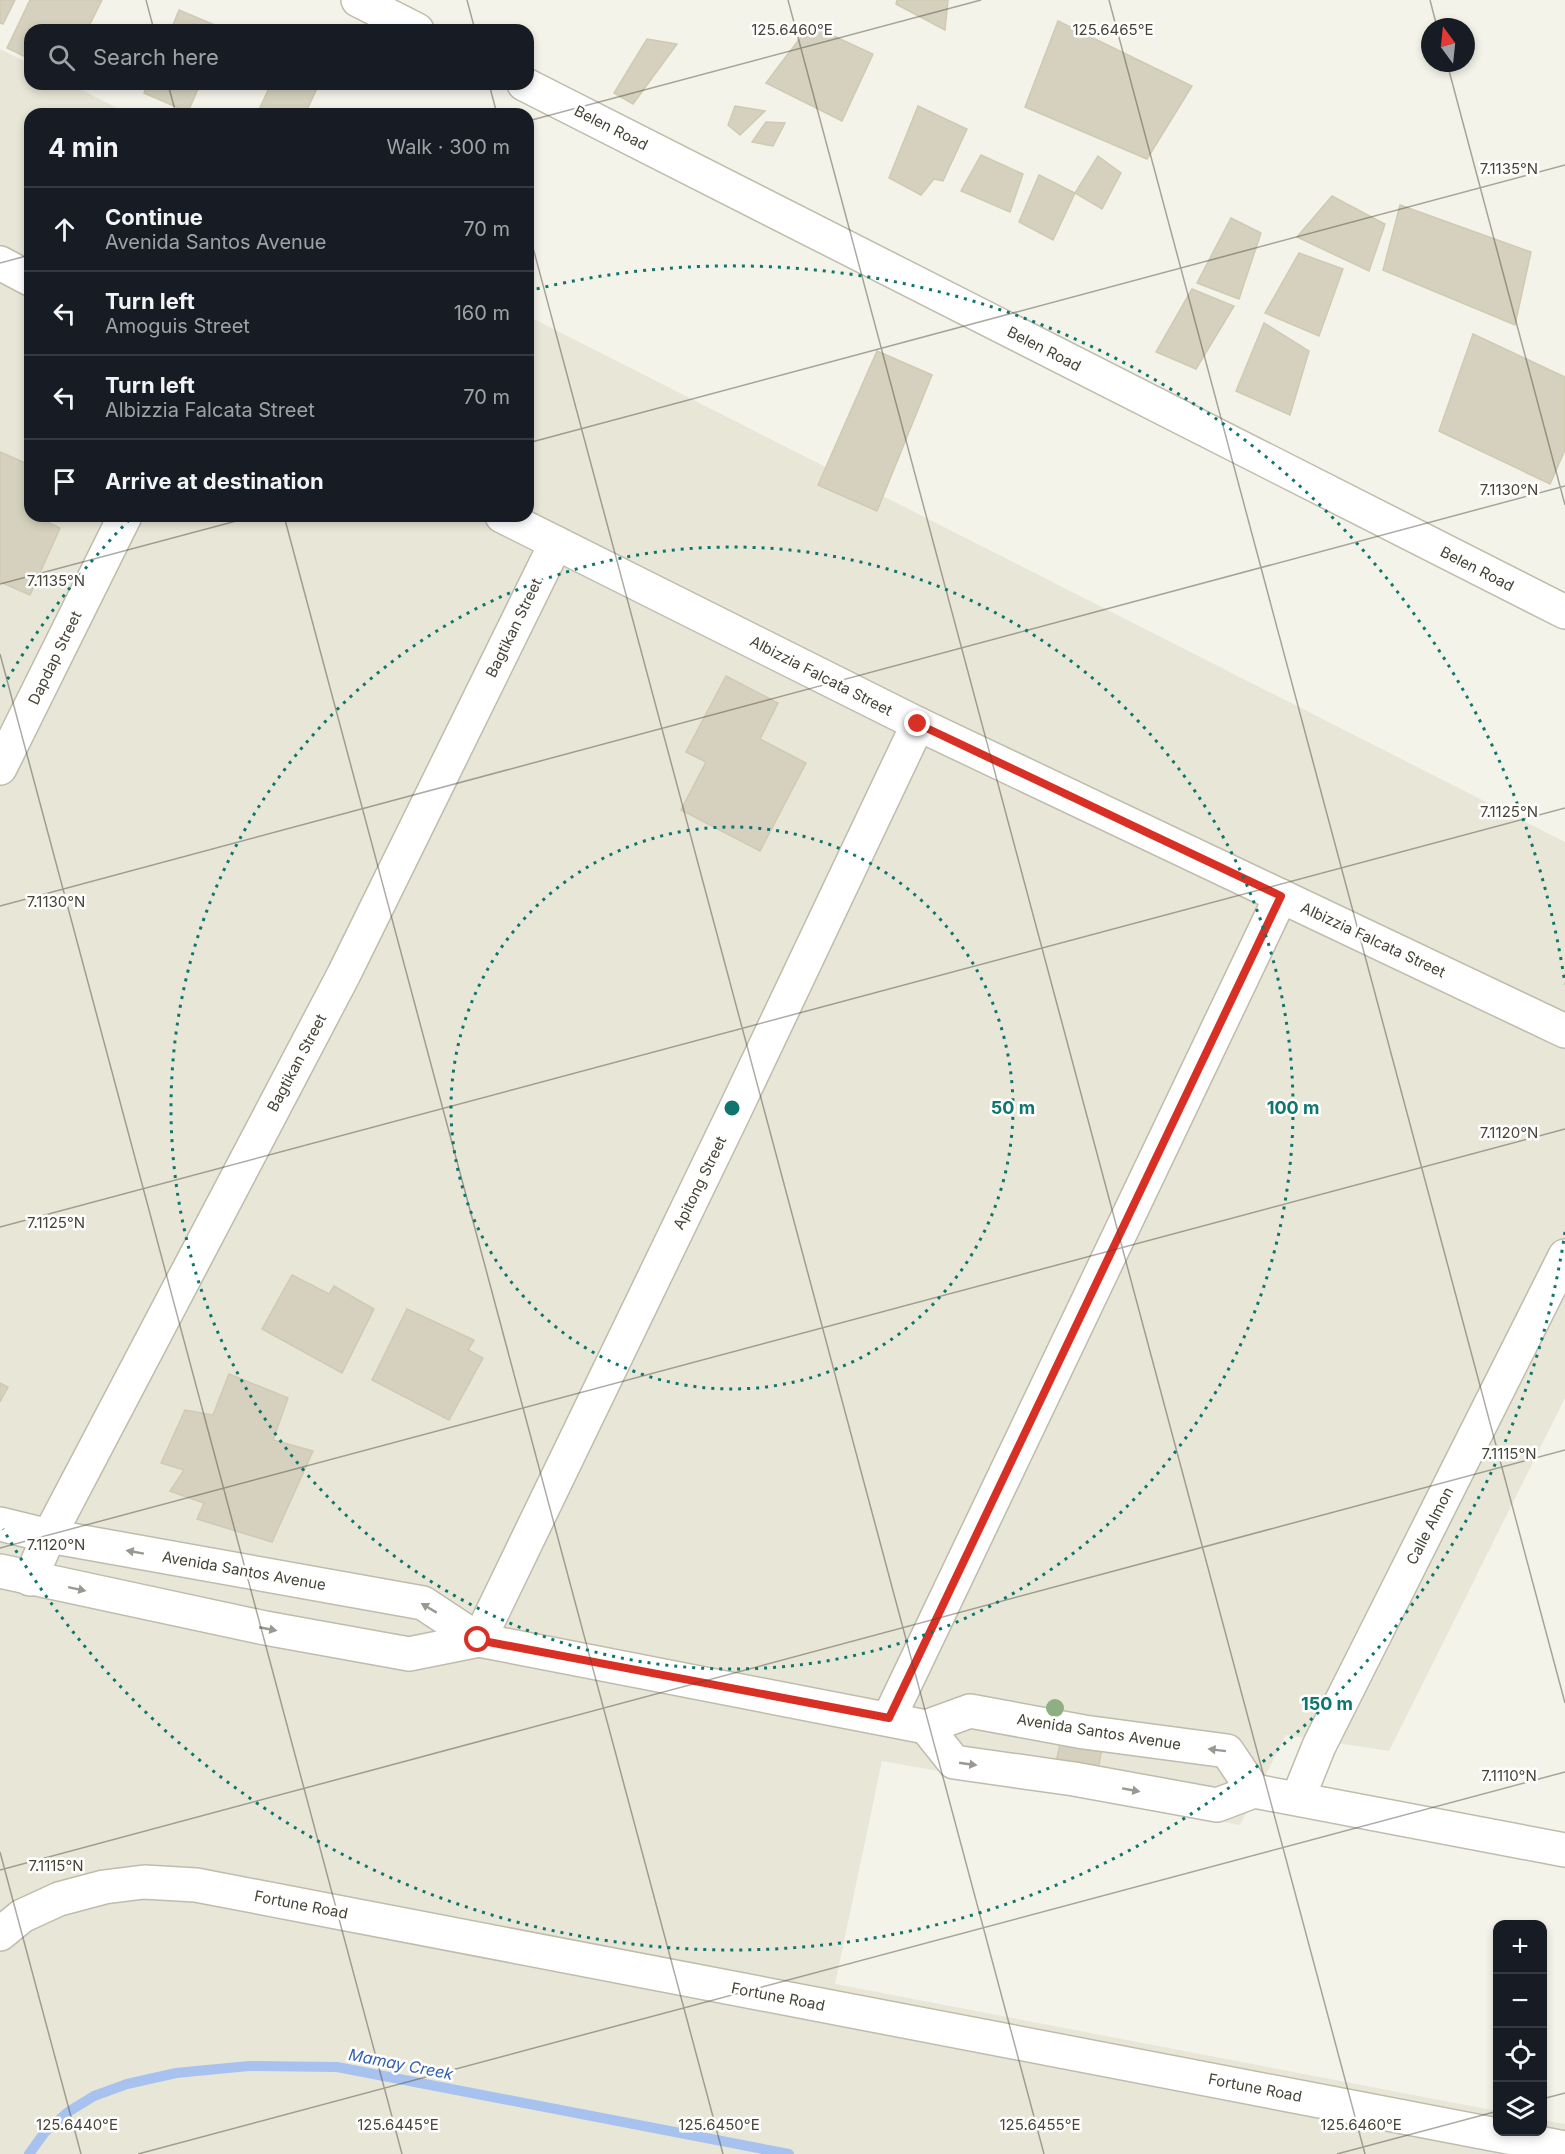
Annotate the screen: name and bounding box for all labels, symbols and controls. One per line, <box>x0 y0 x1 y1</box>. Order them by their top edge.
north arrow <box>1421 18 1475 72</box>
text: 125.6460°E <box>751 20 833 39</box>
text: 125.6465°E <box>1072 20 1154 39</box>
search box <box>24 24 534 90</box>
icon: search <box>45 41 78 74</box>
text: Search here <box>93 44 219 70</box>
street label: Belen Road <box>571 101 651 154</box>
text: 4 min <box>48 132 119 163</box>
text: Walk · 300 m <box>387 135 510 159</box>
text: 7.1135°N <box>1480 159 1538 178</box>
text: Continue <box>105 204 203 230</box>
icon: ahead <box>48 213 81 246</box>
text: 70 m <box>463 217 510 241</box>
text: Avenida Santos Avenue <box>105 230 326 254</box>
text: Turn left <box>105 288 195 314</box>
icon: left <box>48 297 81 330</box>
text: 160 m <box>454 301 510 325</box>
text: Amoguis Street <box>105 314 250 338</box>
street label: Belen Road <box>1004 322 1084 375</box>
text: Turn left <box>105 372 195 398</box>
icon: left <box>48 381 81 414</box>
text: 70 m <box>463 385 510 409</box>
text: Albizzia Falcata Street <box>105 398 315 422</box>
icon: arrive <box>48 465 81 498</box>
text: Arrive at destination <box>105 468 324 494</box>
text: 7.1130°N <box>1480 480 1538 499</box>
street label: Belen Road <box>1437 542 1517 595</box>
text: 7.1135°N <box>27 571 85 590</box>
street label: Bagtikan Street <box>481 575 546 681</box>
street label: Dapdap Street <box>24 608 85 708</box>
street label: Albizzia Falcata Street <box>747 631 896 720</box>
route end <box>904 710 930 736</box>
text: 7.1125°N <box>1480 802 1538 821</box>
text: 7.1130°N <box>27 892 85 911</box>
street label: Albizzia Falcata Street <box>1298 898 1449 981</box>
street label: Bagtikan Street <box>263 1011 330 1115</box>
text: 50 m <box>991 1097 1035 1118</box>
text: 100 m <box>1267 1097 1319 1118</box>
centre of rings <box>722 1098 742 1118</box>
text: 7.1120°N <box>1480 1123 1538 1142</box>
street label: Apitong Street <box>669 1133 730 1233</box>
text: 7.1125°N <box>27 1213 85 1232</box>
text: 7.1115°N <box>1481 1444 1537 1463</box>
street label: Calle Almon <box>1402 1484 1457 1568</box>
text: 7.1120°N <box>27 1535 85 1554</box>
one-way arrow <box>126 1547 145 1556</box>
street label: Avenida Santos Avenue <box>161 1547 327 1594</box>
one-way arrow <box>68 1585 87 1594</box>
one-way arrow <box>421 1603 437 1614</box>
one-way arrow <box>259 1625 278 1634</box>
route start <box>464 1626 490 1652</box>
text: 150 m <box>1301 1693 1353 1714</box>
street label: Avenida Santos Avenue <box>1016 1709 1183 1754</box>
one-way arrow <box>1207 1745 1226 1754</box>
one-way arrow <box>958 1759 977 1768</box>
text: 7.1110°N <box>1481 1766 1537 1785</box>
one-way arrow <box>1122 1786 1141 1795</box>
text: 7.1115°N <box>28 1856 84 1875</box>
street label: Fortune Road <box>253 1886 349 1923</box>
map controls <box>1493 1920 1547 2136</box>
button: + <box>1493 1920 1547 1974</box>
button: − <box>1493 1974 1547 2028</box>
street label: Fortune Road <box>730 1978 826 2015</box>
button: locate <box>1493 2028 1547 2082</box>
water label: Mamay Creek <box>347 2044 455 2084</box>
street label: Fortune Road <box>1207 2069 1303 2106</box>
button: layers <box>1493 2082 1547 2136</box>
text: 125.6440°E <box>36 2115 118 2134</box>
text: 125.6445°E <box>357 2115 439 2134</box>
text: 125.6450°E <box>678 2115 760 2134</box>
text: 125.6455°E <box>1000 2115 1080 2134</box>
text: 125.6460°E <box>1320 2115 1402 2134</box>

